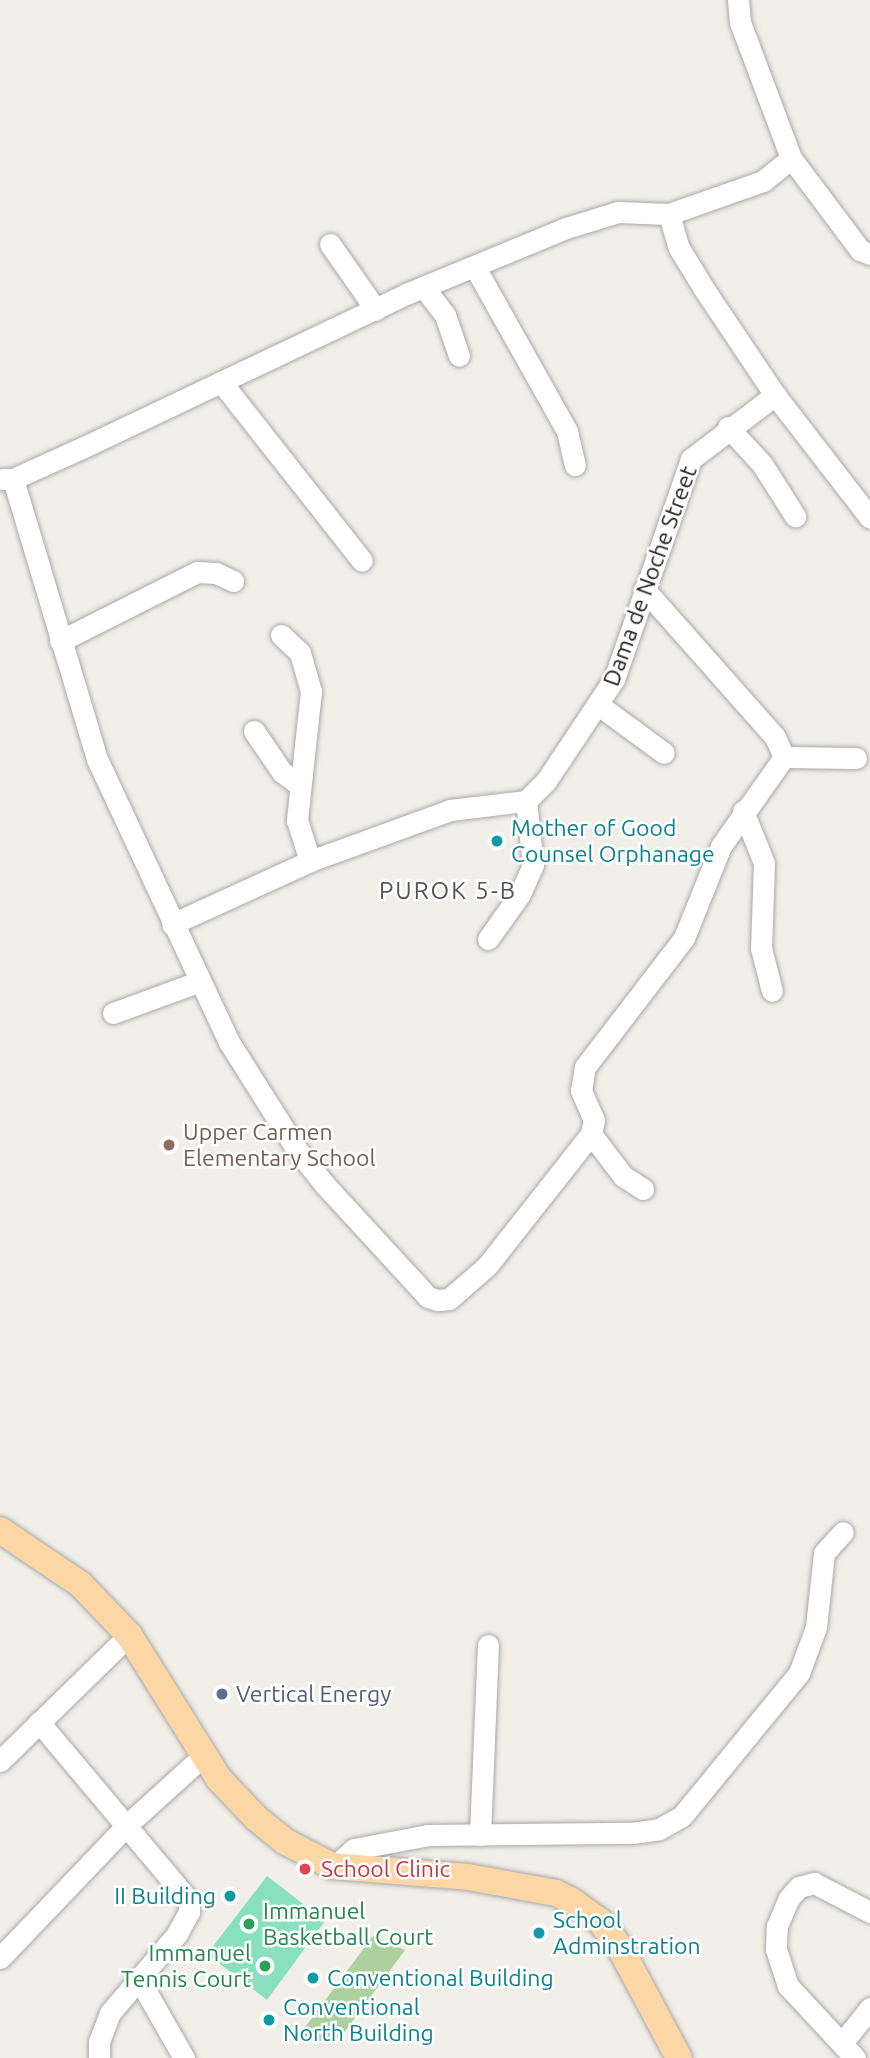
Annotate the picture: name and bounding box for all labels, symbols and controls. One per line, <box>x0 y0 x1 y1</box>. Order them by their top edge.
street label: Dama de Noche Street <box>597 462 703 690</box>
place label: Mother of Good Counsel Orphanage <box>511 814 715 868</box>
marker: Mother of Good Counsel Orphanage <box>489 833 505 849</box>
district label: PUROK 5-B <box>380 877 516 905</box>
place label: Upper Carmen Elementary School <box>183 1118 376 1172</box>
marker: Upper Carmen Elementary School <box>161 1137 177 1153</box>
place label: Vertical Energy <box>236 1680 391 1708</box>
marker: Vertical Energy <box>214 1686 230 1702</box>
place label: School Clinic <box>321 1855 450 1883</box>
marker: School Clinic <box>295 1859 315 1879</box>
place label: II Building <box>114 1882 216 1910</box>
marker: II Building <box>222 1888 238 1904</box>
place label: Immanuel Basketball Court <box>263 1897 433 1951</box>
place label: School Adminstration <box>553 1906 701 1960</box>
marker: Immanuel Basketball Court <box>241 1916 257 1932</box>
marker: School Adminstration <box>531 1925 547 1941</box>
place label: Immanuel Tennis Court <box>121 1939 251 1993</box>
marker: Immanuel Tennis Court <box>257 1958 273 1974</box>
place label: Conventional Building <box>327 1964 554 1992</box>
marker: Conventional Building <box>305 1970 321 1986</box>
place label: Conventional North Building <box>283 1993 434 2047</box>
marker: Conventional North Building <box>261 2012 277 2028</box>

